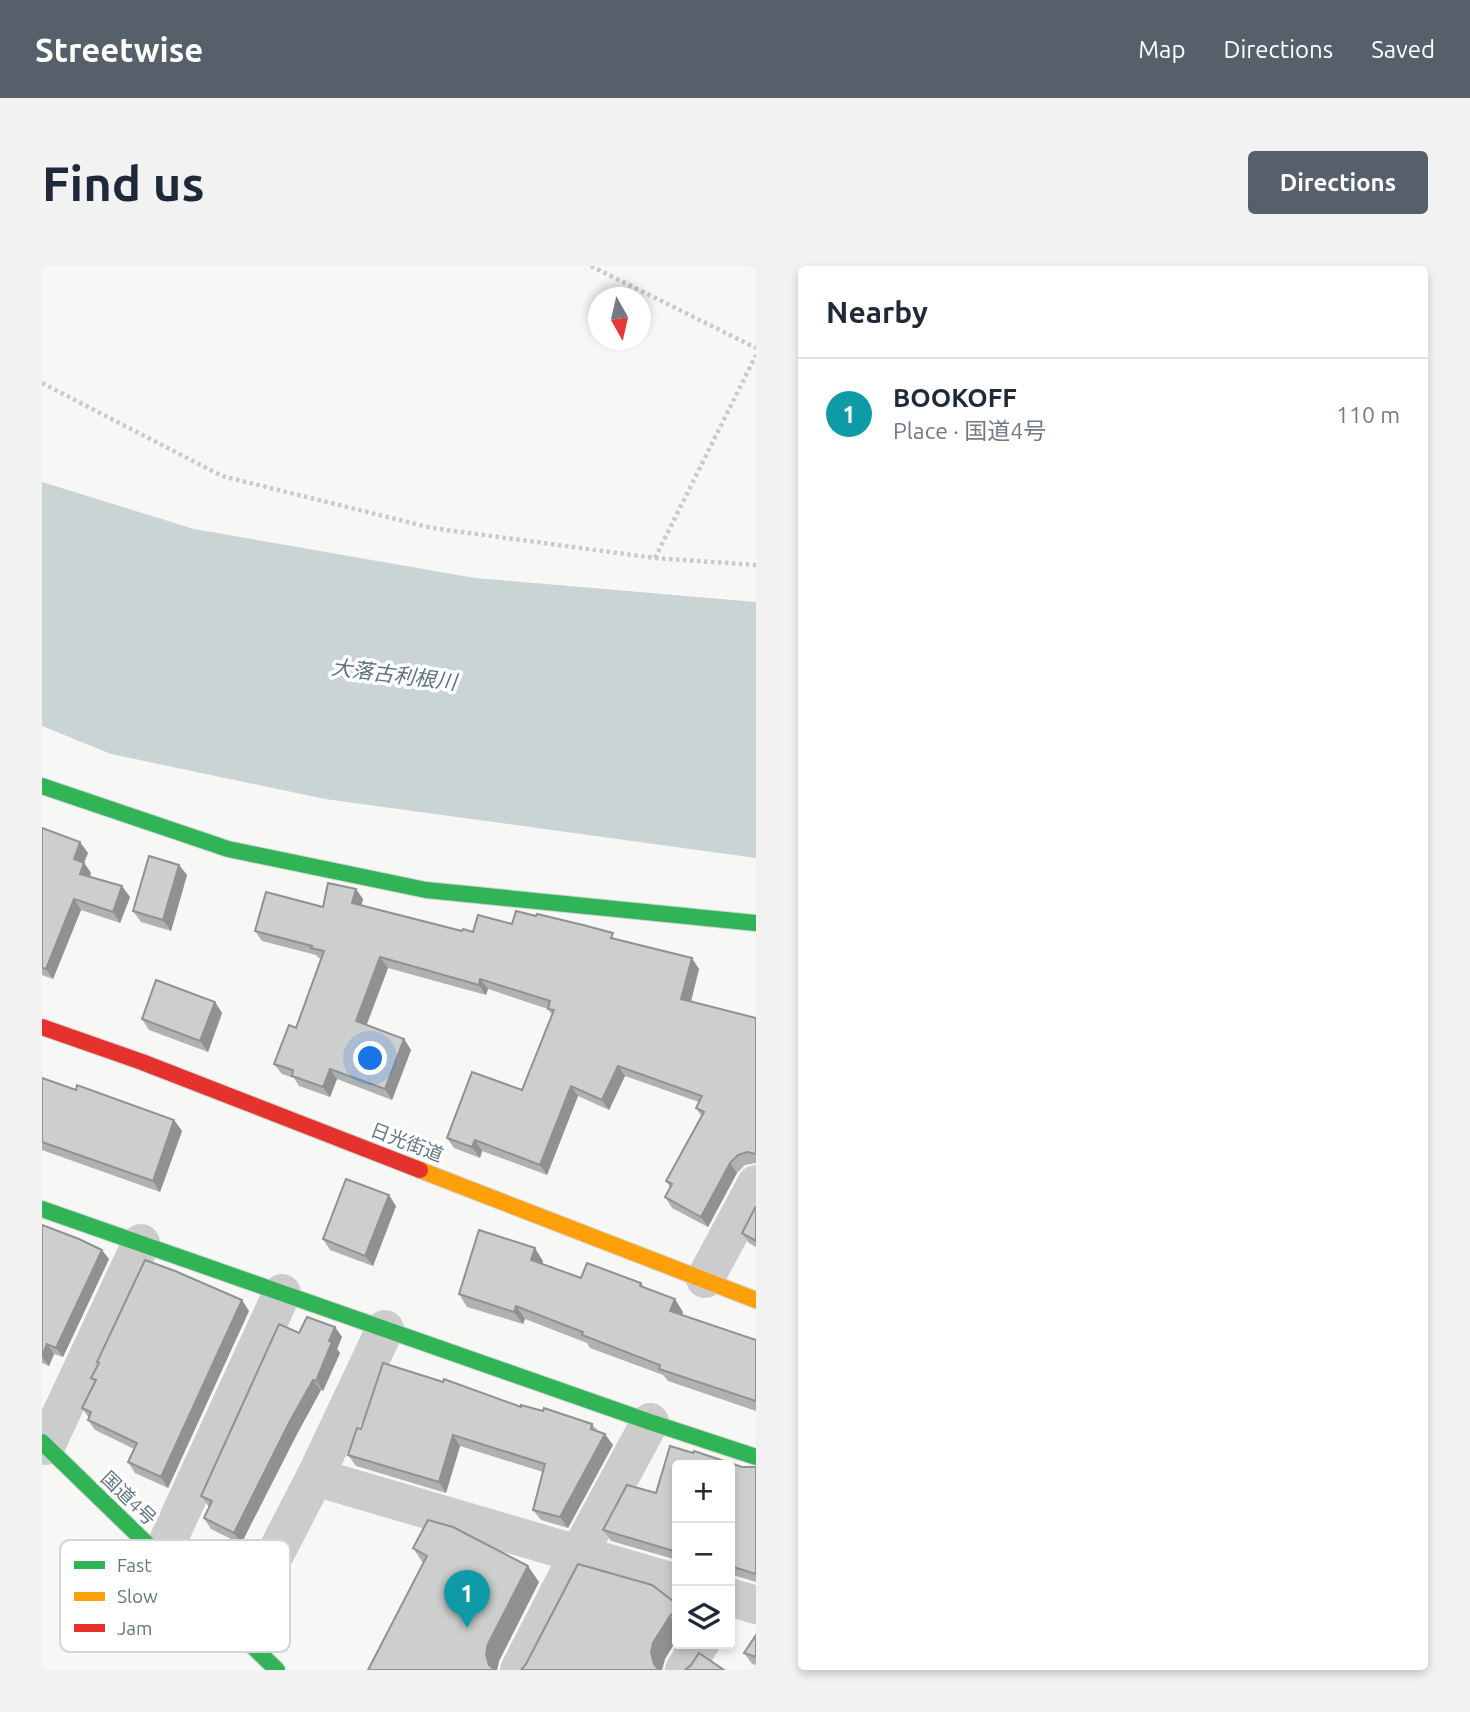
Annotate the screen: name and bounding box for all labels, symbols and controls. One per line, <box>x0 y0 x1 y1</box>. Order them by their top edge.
text: Streetwise <box>35 31 203 68</box>
text: Map <box>1138 36 1185 63</box>
text: Directions <box>1223 36 1333 63</box>
text: Saved <box>1371 36 1435 63</box>
button: Directions <box>1248 151 1428 214</box>
text: Find us <box>42 155 205 210</box>
north arrow <box>588 287 651 350</box>
text: Nearby <box>826 295 928 329</box>
text: BOOKOFF <box>893 383 1017 412</box>
text: 1 <box>843 402 855 427</box>
text: 110 m <box>1336 402 1400 427</box>
text: Place · 国道4号 <box>893 418 1046 443</box>
water label: 大落古利根川 <box>330 654 460 694</box>
your location <box>353 1041 387 1075</box>
street label: 日光街道 <box>368 1118 446 1166</box>
map controls <box>672 1460 735 1649</box>
button: + <box>672 1460 735 1523</box>
street label: 国道4号 <box>97 1467 161 1529</box>
button: − <box>672 1523 735 1586</box>
legend <box>60 1540 290 1652</box>
text: Fast <box>117 1554 152 1576</box>
pin: 1 <box>444 1570 490 1628</box>
text: Slow <box>117 1585 158 1607</box>
button: layers <box>672 1586 735 1649</box>
text: Jam <box>117 1617 153 1639</box>

